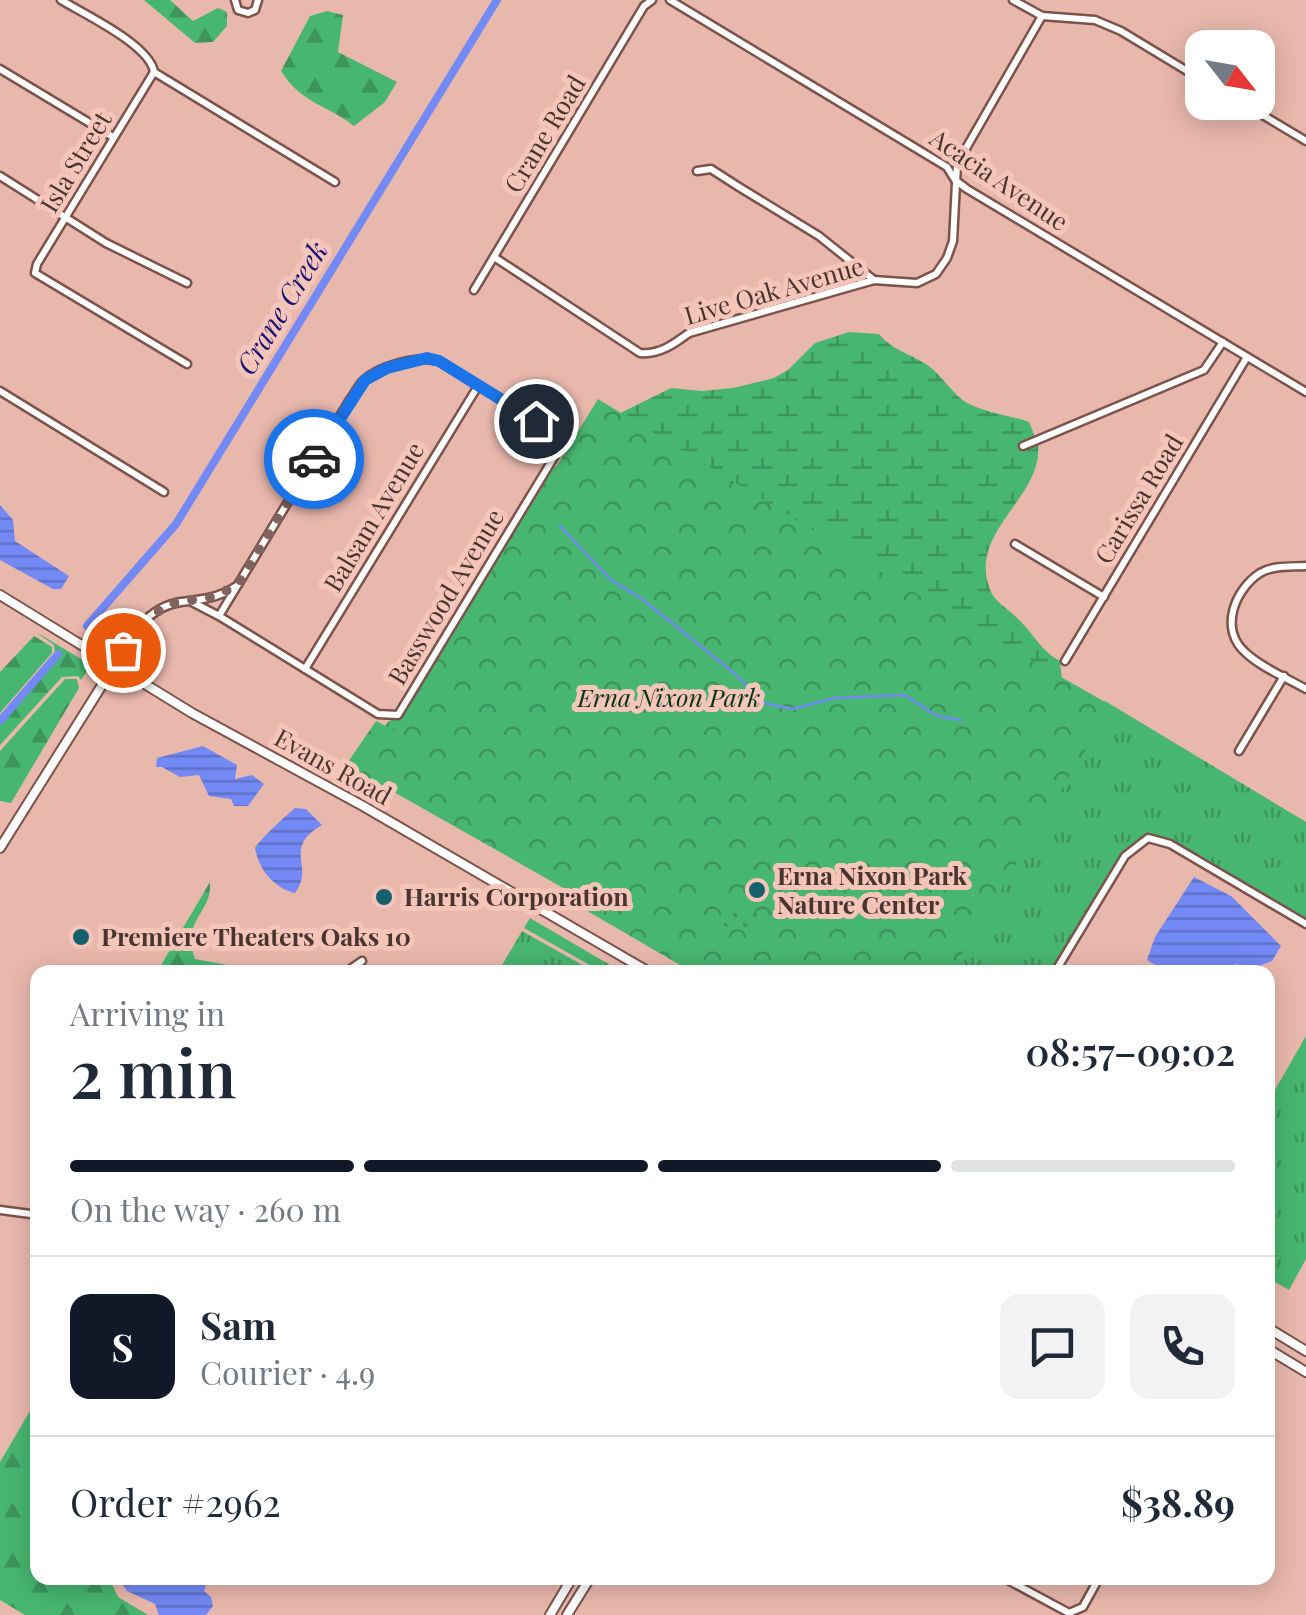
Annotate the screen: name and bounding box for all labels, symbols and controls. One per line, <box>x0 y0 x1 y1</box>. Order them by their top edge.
north arrow <box>1185 30 1275 120</box>
map controls <box>1185 30 1275 120</box>
street label: Crane Road <box>496 68 592 198</box>
street label: Isla Street <box>32 104 118 218</box>
street label: Acacia Avenue <box>924 120 1075 237</box>
water label: Crane Creek <box>227 234 335 380</box>
street label: Live Oak Avenue <box>680 248 867 331</box>
pin <box>494 379 579 464</box>
icon: home <box>509 394 564 449</box>
courier <box>264 409 364 509</box>
street label: Carissa Road <box>1086 427 1189 569</box>
icon: car <box>287 432 342 487</box>
street label: Balsam Avenue <box>315 435 430 597</box>
street label: Basswood Avenue <box>379 502 510 690</box>
pin <box>81 608 166 693</box>
icon: bag <box>96 623 151 678</box>
park label: Erna Nixon Park <box>577 680 761 713</box>
street label: Evans Road <box>269 720 398 811</box>
place label: Erna Nixon Park Nature Center <box>777 858 967 920</box>
place label: Harris Corporation <box>404 879 629 912</box>
marker: Erna Nixon Park Nature Center <box>746 879 768 901</box>
marker: Harris Corporation <box>373 886 395 908</box>
place label: Premiere Theaters Oaks 10 <box>101 919 411 952</box>
marker: Premiere Theaters Oaks 10 <box>70 926 92 948</box>
text: Arriving in <box>70 991 225 1034</box>
text: 08:57–09:02 <box>1026 1025 1235 1076</box>
text: 2 min <box>70 1028 236 1114</box>
text: On the way · 260 m <box>70 1187 341 1230</box>
button: chat <box>1000 1294 1105 1399</box>
button: phone <box>1130 1294 1235 1399</box>
text: Sam <box>200 1299 276 1350</box>
text: S <box>111 1321 134 1372</box>
text: Courier · 4.9 <box>200 1350 375 1393</box>
text: Order #2962 <box>70 1476 281 1527</box>
text: $38.89 <box>1121 1476 1235 1527</box>

